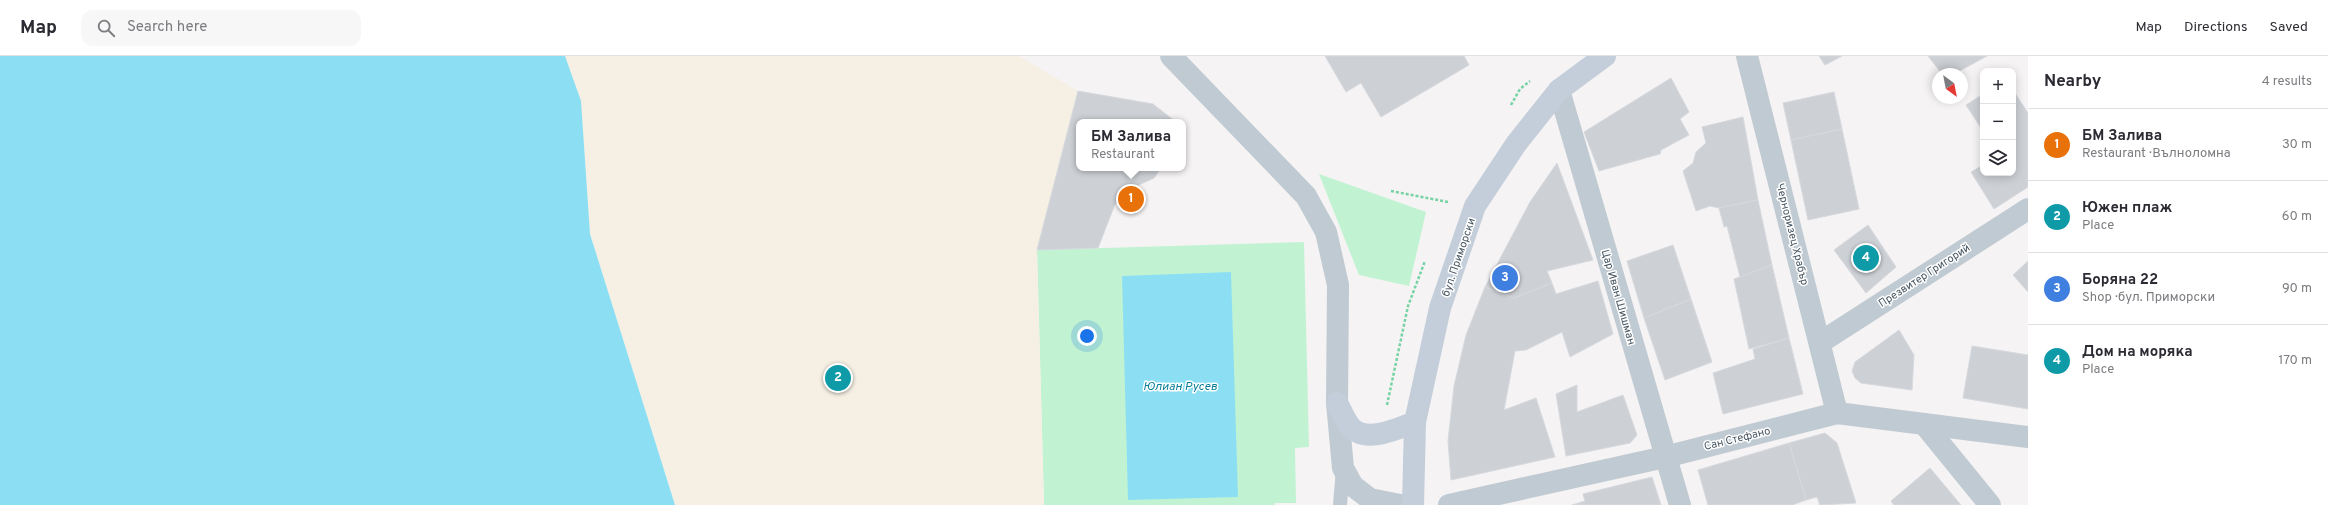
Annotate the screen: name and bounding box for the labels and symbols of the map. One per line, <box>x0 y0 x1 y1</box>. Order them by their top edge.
north arrow <box>1932 68 1968 104</box>
street label: Черноризец Храбър <box>1773 182 1811 287</box>
pin: 1 <box>1118 184 1144 214</box>
street label: бул. Приморски <box>1439 216 1479 298</box>
street label: Презвитер Григорий <box>1876 241 1973 311</box>
pin: 4 <box>1853 243 1879 273</box>
street label: Цар Иван Шишман <box>1598 248 1638 347</box>
pin: 3 <box>1492 263 1518 293</box>
your location <box>1077 326 1097 346</box>
pin: 2 <box>825 363 851 393</box>
water label: Юлиан Русев <box>1143 379 1217 395</box>
street label: Сан Стефано <box>1703 424 1772 454</box>

